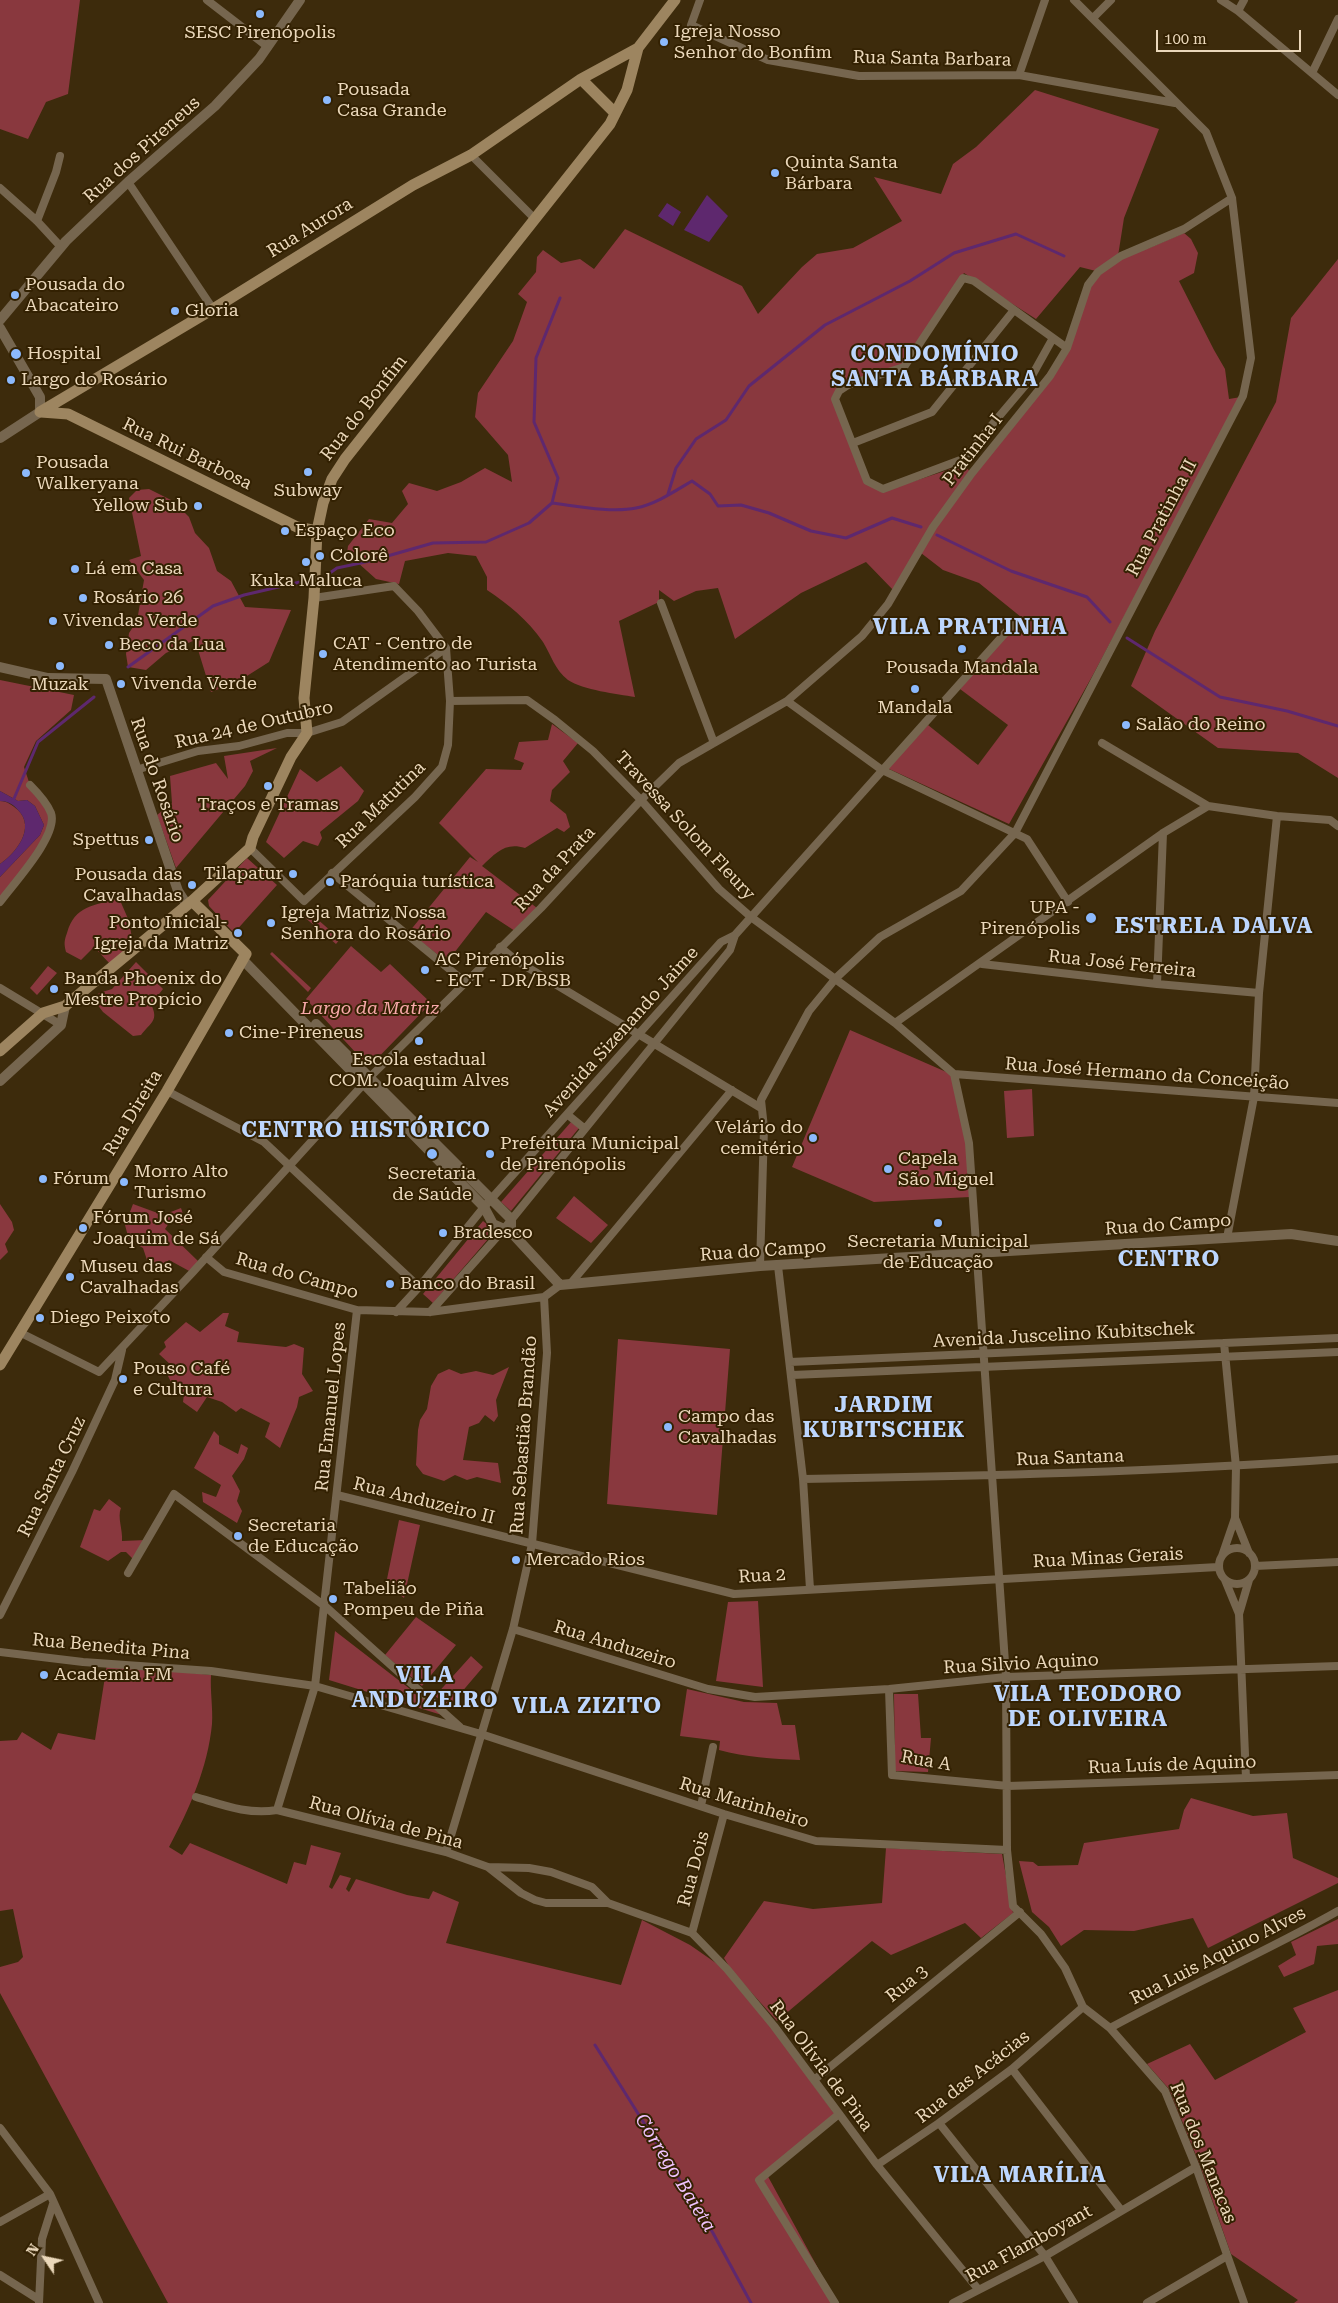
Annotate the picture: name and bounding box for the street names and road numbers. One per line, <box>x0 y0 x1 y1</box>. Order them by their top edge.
street label: Rua Santa Barbara <box>853 47 1011 71</box>
street label: Rua dos Pireneus <box>79 92 205 208</box>
street label: Rua Aurora <box>263 193 357 263</box>
street label: Rua do Bonfim <box>316 351 412 465</box>
street label: Pratinha I <box>938 410 1008 490</box>
street label: Rua Rui Barbosa <box>119 413 255 495</box>
street label: Rua Pratinha II <box>1122 456 1202 580</box>
street label: Rua 24 de Outubro <box>173 696 335 754</box>
street label: Rua do Rosário <box>126 715 188 845</box>
street label: Travessa Solom Fleury <box>610 747 760 905</box>
street label: Rua Matutina <box>332 757 430 853</box>
street label: Rua da Prata <box>510 822 600 916</box>
street label: Avenida Sizenando Jaime <box>539 942 703 1122</box>
street label: Rua José Ferreira <box>1047 945 1197 983</box>
street label: Rua José Hermano da Conceição <box>1004 1053 1290 1095</box>
street label: Rua Direita <box>99 1066 167 1160</box>
street label: Rua do Campo <box>1104 1210 1232 1240</box>
street label: Rua do Campo <box>699 1236 827 1266</box>
street label: Rua do Campo <box>233 1248 361 1304</box>
street label: Avenida Juscelino Kubitschek <box>933 1317 1195 1353</box>
street label: Rua Emanuel Lopes <box>311 1321 351 1493</box>
street label: Rua Sebastião Brandão <box>506 1335 542 1535</box>
street label: Rua Santa Cruz <box>13 1413 91 1541</box>
street label: Rua Santana <box>1016 1445 1124 1471</box>
street label: Rua Anduzeiro II <box>351 1473 497 1529</box>
street label: Rua Minas Gerais <box>1032 1543 1184 1573</box>
street label: Rua 2 <box>738 1564 786 1588</box>
street label: Rua Anduzeiro <box>551 1616 679 1674</box>
street label: Rua Benedita Pina <box>31 1629 191 1665</box>
street label: Rua Silvio Aquino <box>943 1649 1099 1679</box>
street label: Rua A <box>899 1746 953 1776</box>
street label: Rua Luís de Aquino <box>1087 1751 1257 1779</box>
street label: Rua Marinheiro <box>677 1773 811 1833</box>
street label: Rua Olívia de Pina <box>307 1792 465 1854</box>
street label: Rua Dois <box>674 1829 714 1909</box>
street label: Rua Luis Aquino Alves <box>1127 1902 1309 2010</box>
street label: Rua 3 <box>882 1961 932 2007</box>
street label: Rua Olívia de Pina <box>765 1996 877 2136</box>
street label: Rua das Acácias <box>912 2026 1034 2128</box>
street label: Rua dos Manacas <box>1165 2080 1241 2226</box>
street label: Rua Flamboyant <box>962 2200 1096 2288</box>

